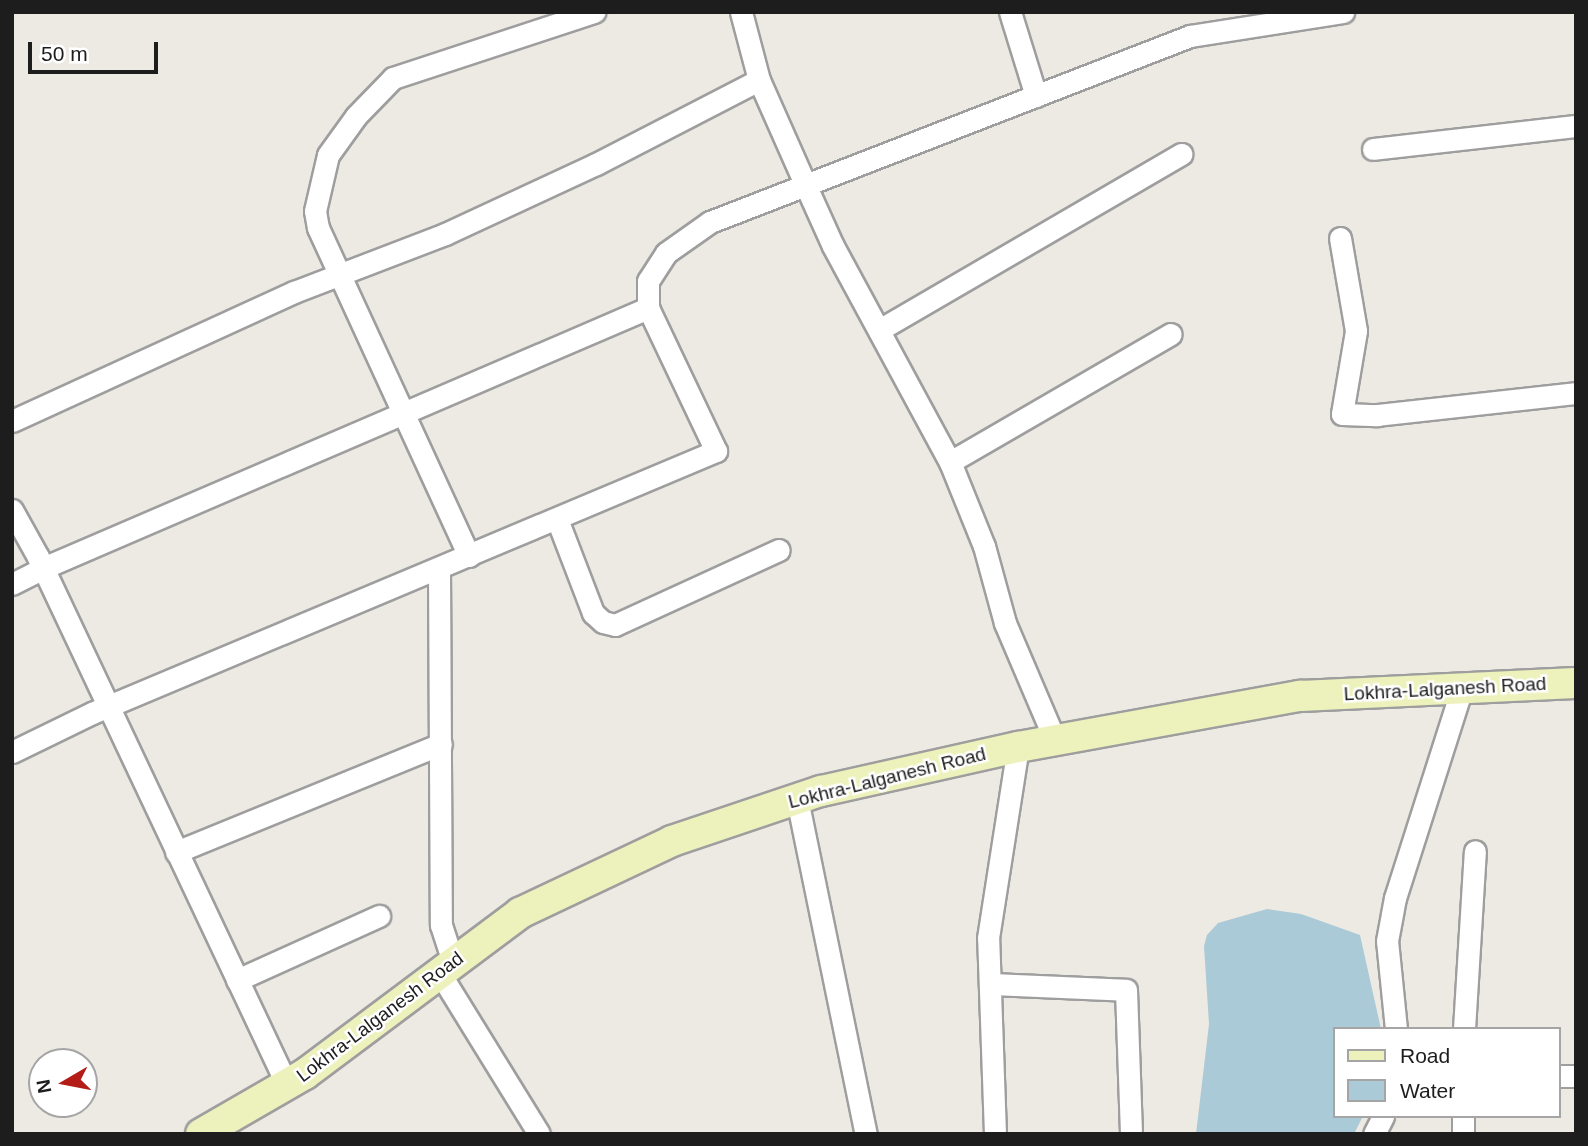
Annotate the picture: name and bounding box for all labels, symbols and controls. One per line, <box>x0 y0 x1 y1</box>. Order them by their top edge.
scale bar <box>32 28 161 72</box>
text: 50 m <box>41 42 88 65</box>
street label: Lokhra-Lalganesh Road <box>1343 672 1547 706</box>
street label: Lokhra-Lalganesh Road <box>786 742 988 814</box>
street label: Lokhra-Lalganesh Road <box>292 947 468 1087</box>
legend <box>1332 1027 1560 1118</box>
text: Road <box>1400 1044 1450 1067</box>
north arrow <box>28 1048 98 1118</box>
text: N <box>32 1078 55 1095</box>
text: Water <box>1400 1079 1455 1102</box>

